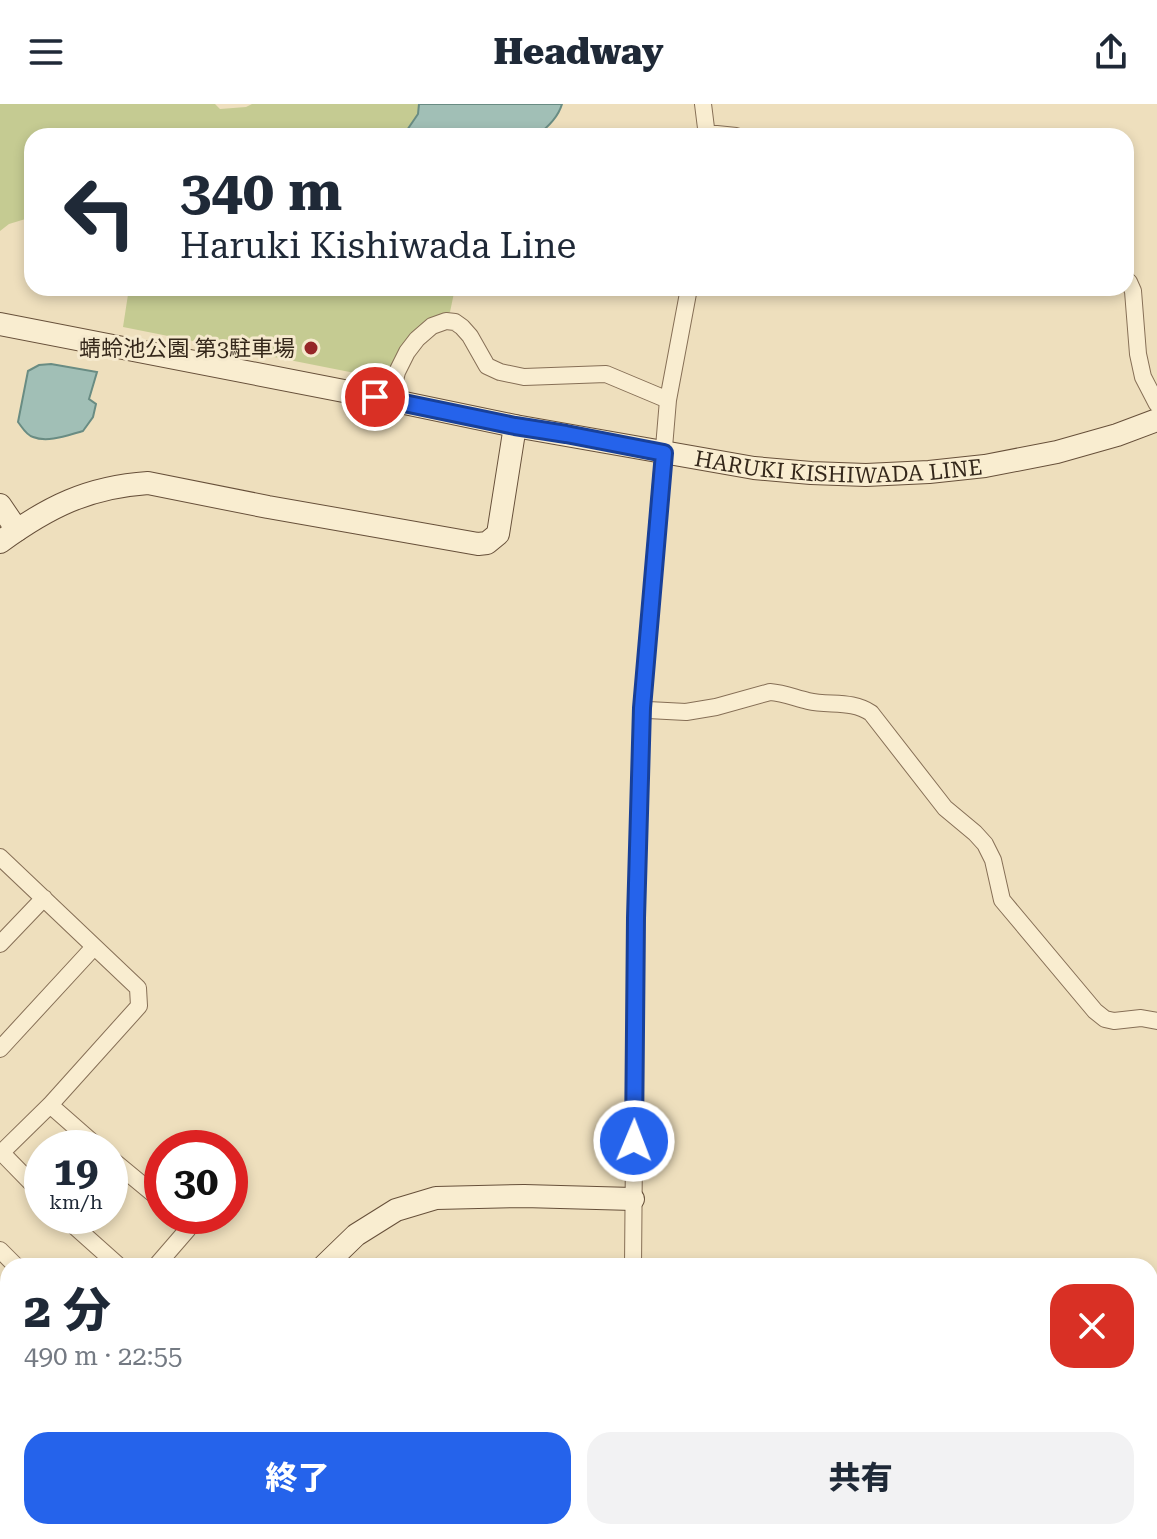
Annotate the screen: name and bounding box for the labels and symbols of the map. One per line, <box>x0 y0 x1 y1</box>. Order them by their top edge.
place label: 蜻蛉池公園 第3駐車場 <box>79 336 295 361</box>
marker: 蜻蛉池公園 第3駐車場 <box>302 339 320 357</box>
pin <box>341 363 409 431</box>
street label: HARUKI KISHIWADA LINE <box>693 446 984 488</box>
position arrow <box>592 1099 676 1183</box>
speed limit sign: 30 <box>144 1130 248 1234</box>

